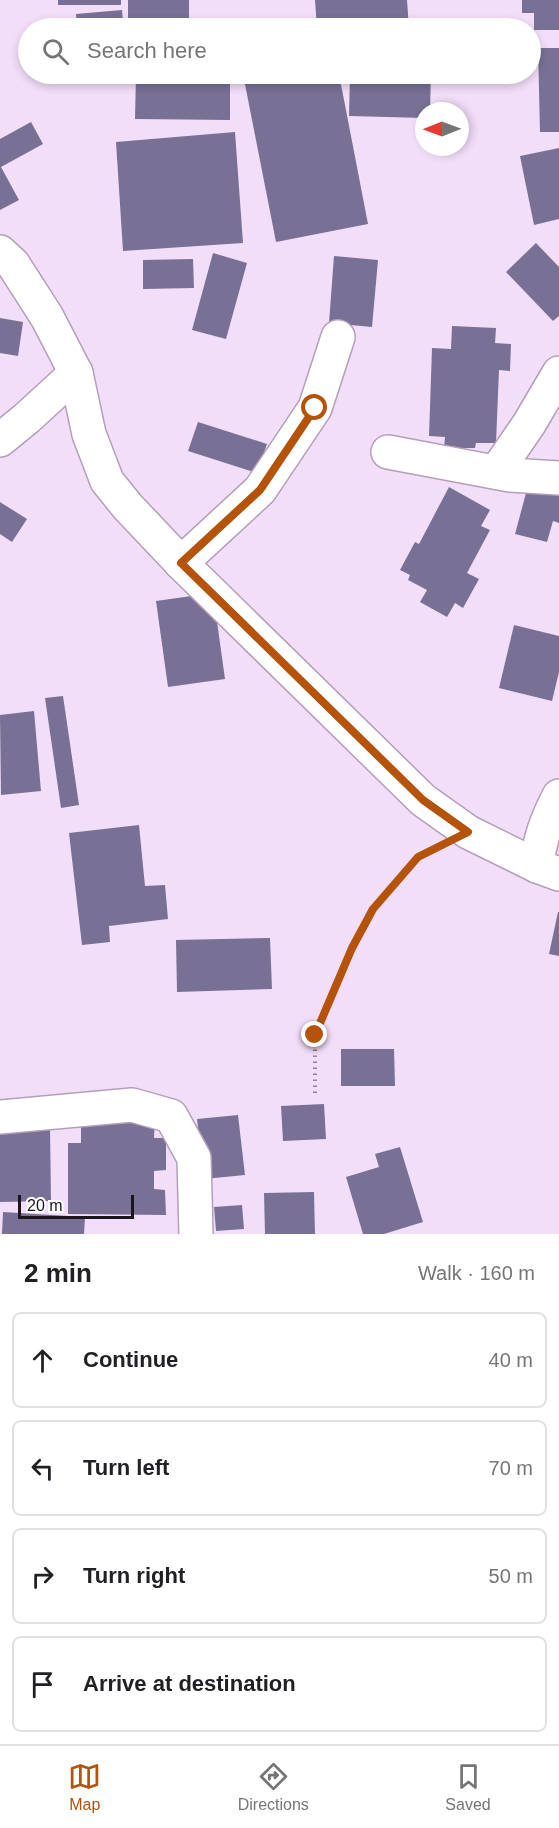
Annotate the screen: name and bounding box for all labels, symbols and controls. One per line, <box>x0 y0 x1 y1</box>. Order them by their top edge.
search box <box>18 18 541 84</box>
icon: search <box>39 35 72 68</box>
text: Search here <box>87 38 207 63</box>
north arrow <box>415 102 469 156</box>
route start <box>301 394 327 420</box>
route end <box>301 1021 327 1047</box>
scale bar <box>18 1192 134 1220</box>
text: 20 m <box>27 1197 63 1214</box>
text: 2 min <box>24 1258 92 1288</box>
text: Walk · 160 m <box>418 1262 535 1284</box>
icon: ahead <box>26 1344 59 1377</box>
text: Continue <box>83 1347 178 1372</box>
text: 40 m <box>489 1349 533 1371</box>
icon: left <box>26 1452 59 1485</box>
text: Turn left <box>83 1455 169 1480</box>
text: 70 m <box>489 1457 533 1479</box>
icon: right <box>26 1560 59 1593</box>
text: Turn right <box>83 1563 185 1588</box>
text: 50 m <box>489 1565 533 1587</box>
icon: arrive <box>26 1668 59 1701</box>
text: Arrive at destination <box>83 1671 296 1696</box>
tab: Map <box>68 1760 101 1814</box>
tab: Directions <box>238 1760 309 1814</box>
tab: Saved <box>445 1760 491 1814</box>

